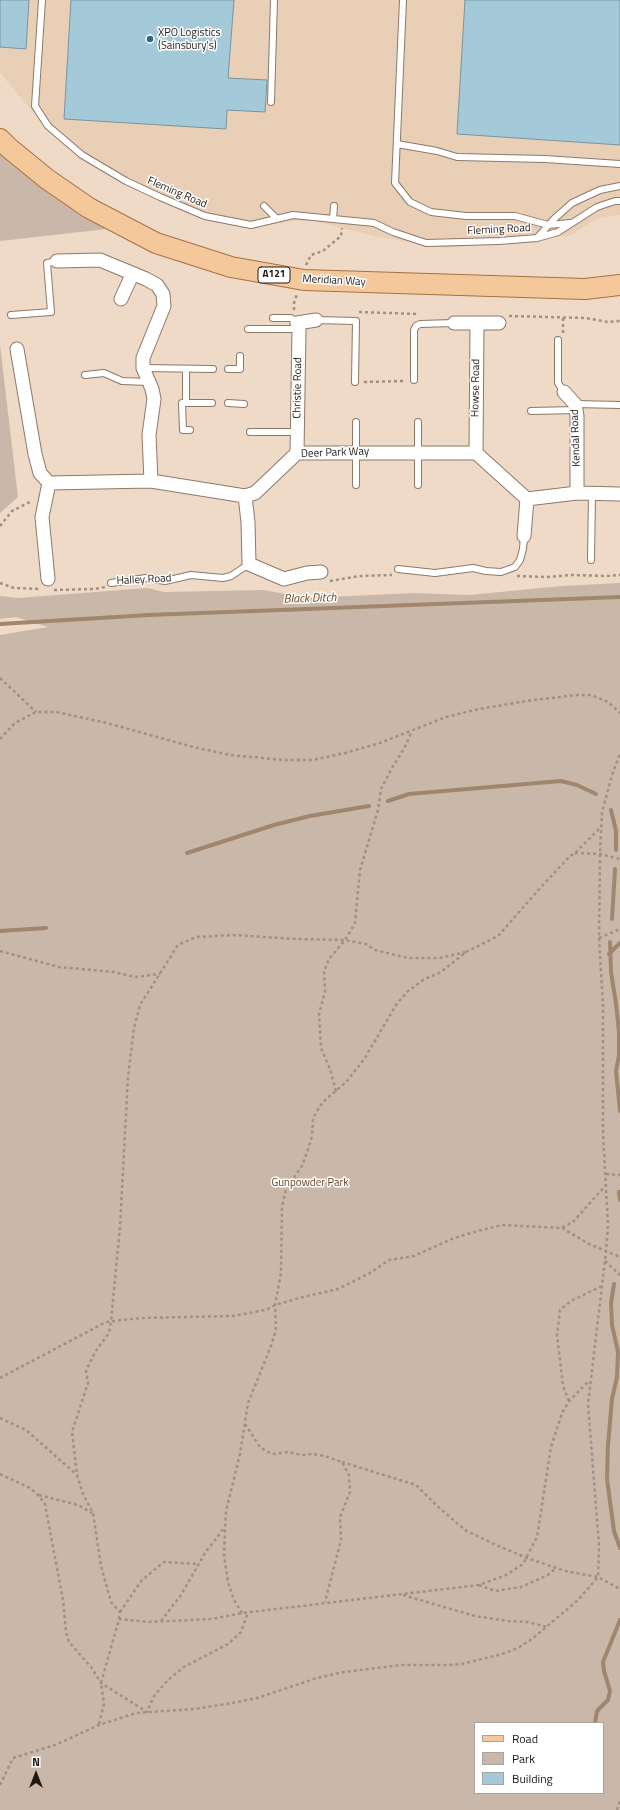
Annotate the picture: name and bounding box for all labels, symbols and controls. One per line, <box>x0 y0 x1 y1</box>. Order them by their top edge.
place label: XPO Logistics (Sainsbury's) <box>158 26 221 52</box>
marker: XPO Logistics (Sainsbury's) <box>145 34 155 44</box>
street label: Fleming Road <box>145 175 209 211</box>
street label: Fleming Road <box>467 222 531 238</box>
road number: A121 <box>258 267 290 283</box>
street label: Meridian Way <box>302 273 366 289</box>
street label: Christie Road <box>291 357 305 419</box>
street label: Howse Road <box>469 359 483 417</box>
street label: Kendal Road <box>568 409 584 467</box>
street label: Deer Park Way <box>301 445 369 461</box>
street label: Halley Road <box>116 572 172 588</box>
water label: Black Ditch <box>283 591 337 607</box>
park label: Gunpowder Park <box>271 1176 349 1190</box>
legend <box>474 1722 604 1794</box>
text: Road <box>512 1729 538 1748</box>
text: Park <box>512 1749 535 1768</box>
north arrow <box>16 1754 56 1794</box>
text: N <box>32 1754 40 1770</box>
text: Building <box>512 1769 553 1788</box>

